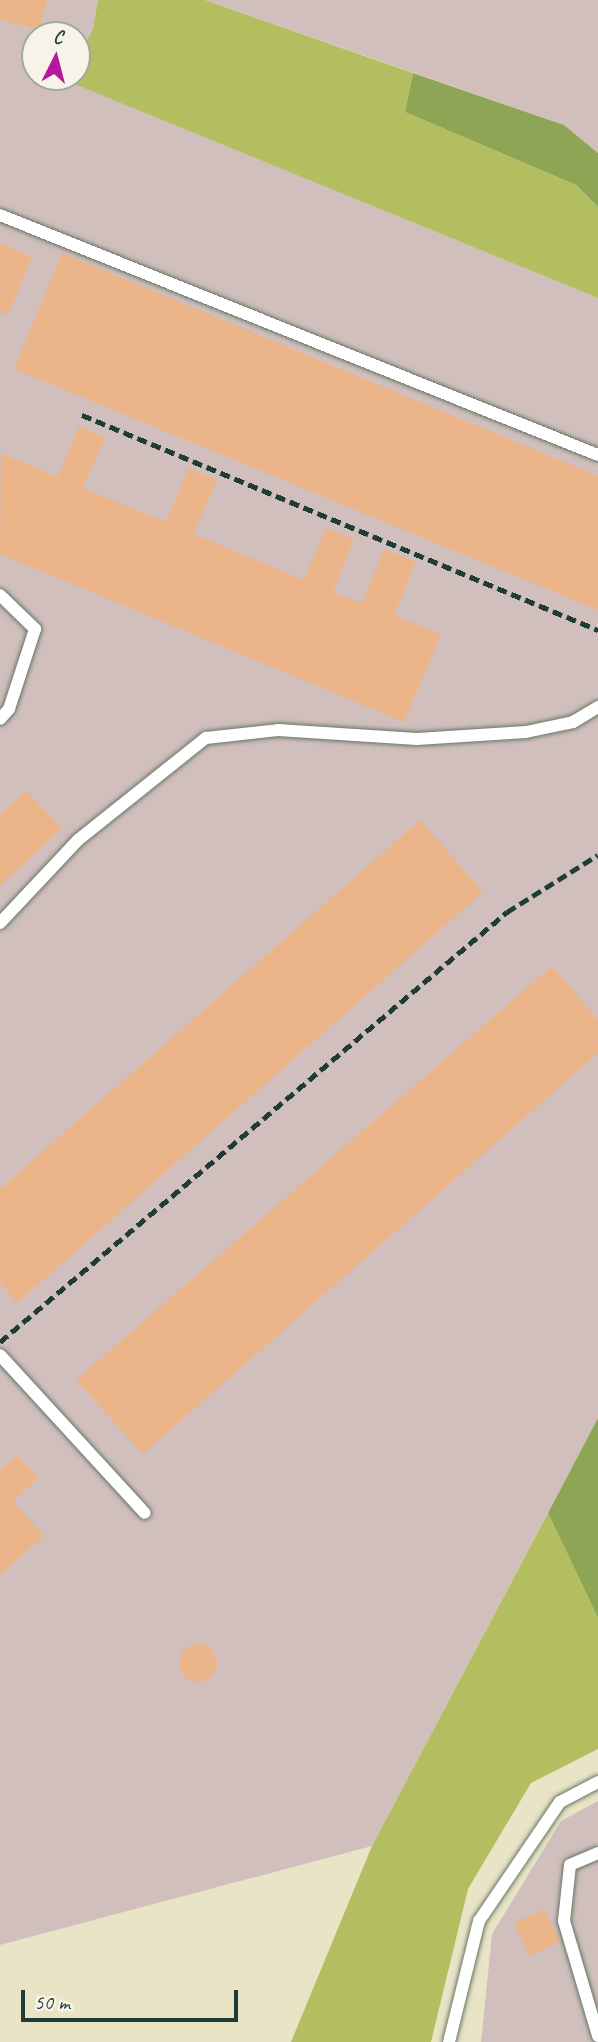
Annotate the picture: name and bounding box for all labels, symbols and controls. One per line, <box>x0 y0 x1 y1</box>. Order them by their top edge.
north arrow <box>21 21 91 91</box>
text: С <box>52 25 64 50</box>
scale bar <box>24 1976 242 2020</box>
text: 50 m <box>34 1989 70 2015</box>

